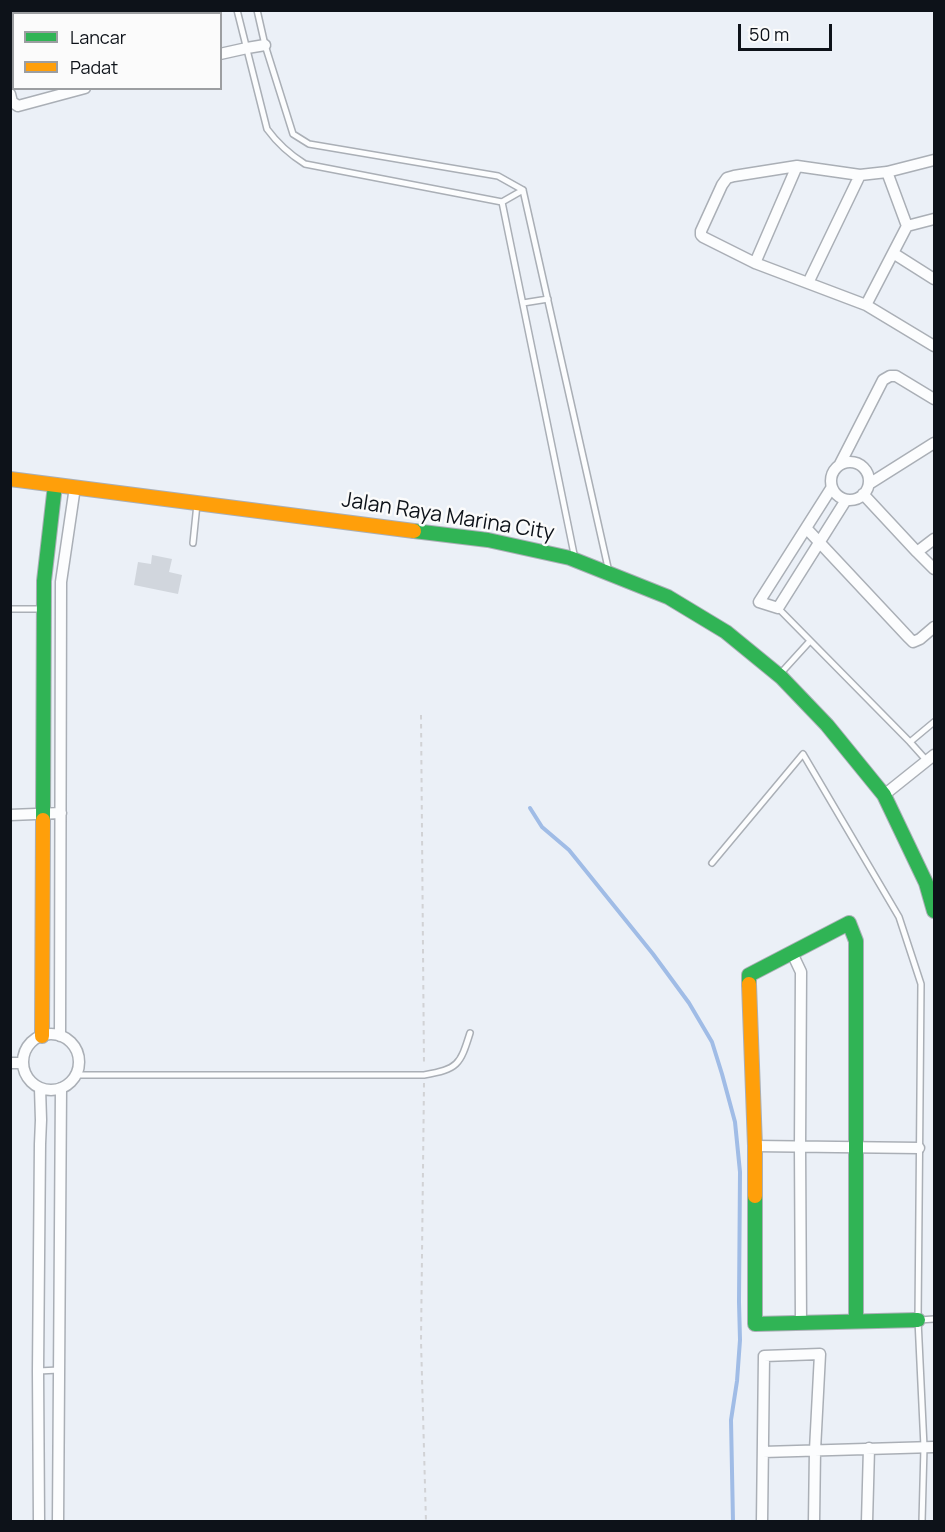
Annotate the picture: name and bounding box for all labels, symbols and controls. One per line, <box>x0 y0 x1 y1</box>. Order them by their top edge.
legend <box>12 12 222 90</box>
scale bar <box>741 12 836 50</box>
text: 50 m <box>749 22 789 46</box>
text: Lancar <box>70 25 126 49</box>
text: Padat <box>70 55 118 79</box>
street label: Jalan Raya Marina City <box>340 488 556 546</box>

